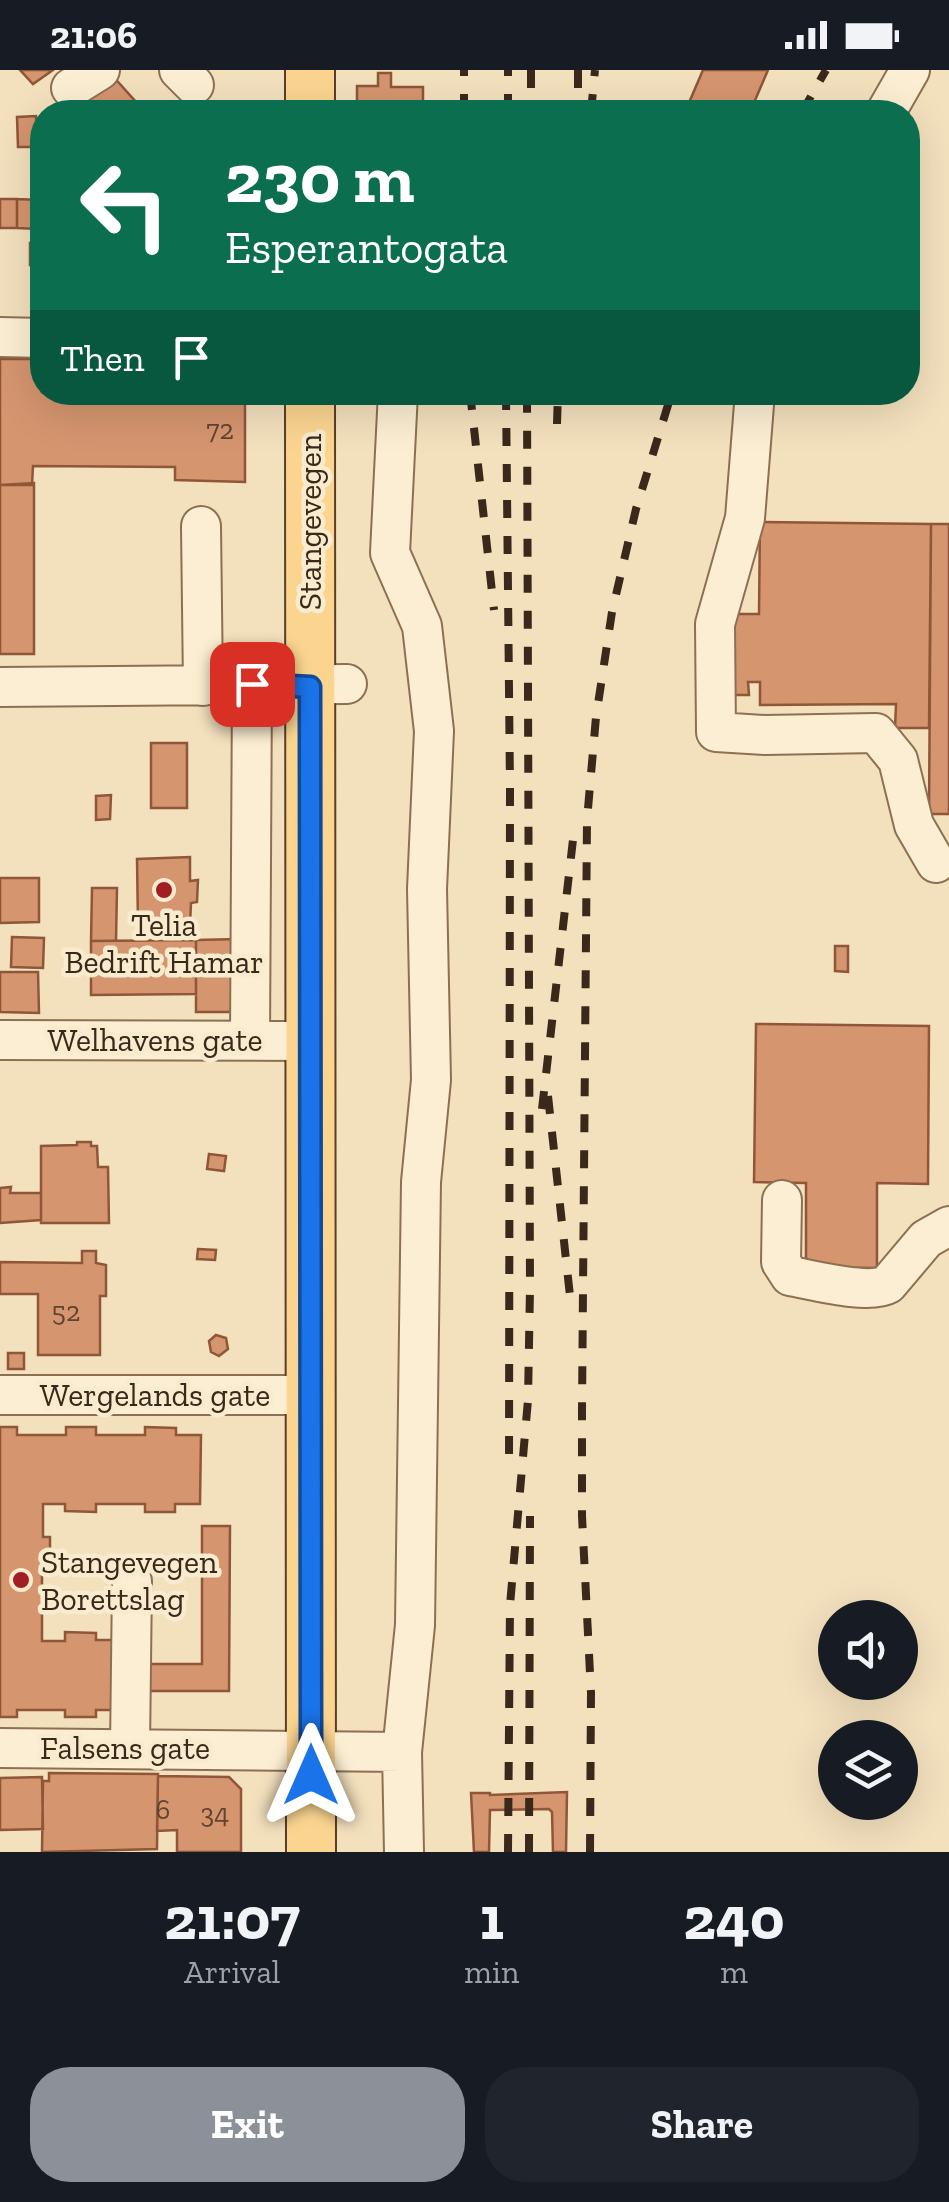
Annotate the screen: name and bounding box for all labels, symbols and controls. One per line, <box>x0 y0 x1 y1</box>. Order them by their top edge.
text: 21:06 <box>50 12 137 58</box>
text: 230 m <box>225 136 415 220</box>
icon: left <box>60 140 190 270</box>
text: Esperantogata <box>225 221 508 275</box>
icon: arrive <box>164 330 219 385</box>
text: Then <box>60 335 144 381</box>
house number: 72 <box>206 413 234 446</box>
street label: Stangevegen <box>291 433 329 610</box>
pin <box>210 642 295 727</box>
icon: arrive <box>225 657 280 712</box>
marker: Telia Bedrift Hamar <box>153 879 175 901</box>
place label: Telia Bedrift Hamar <box>64 906 264 981</box>
street label: Welhavens gate <box>48 1021 262 1059</box>
house number: 52 <box>52 1295 80 1328</box>
street label: Wergelands gate <box>40 1376 270 1414</box>
place label: Stangevegen Borettslag <box>41 1543 218 1618</box>
marker: Stangevegen Borettslag <box>10 1569 32 1591</box>
map controls <box>818 1600 918 1820</box>
button: sound <box>818 1600 918 1700</box>
button: layers <box>818 1720 918 1820</box>
position arrow <box>259 1723 363 1827</box>
street label: Falsens gate <box>40 1729 210 1767</box>
house number: 6 <box>156 1793 170 1826</box>
house number: 34 <box>201 1797 229 1830</box>
text: 21:07 <box>164 1882 300 1954</box>
text: 1 <box>480 1882 504 1954</box>
text: 240 <box>684 1882 785 1954</box>
text: Arrival <box>184 1953 280 1991</box>
text: min <box>464 1953 519 1991</box>
text: m <box>720 1953 748 1991</box>
button: Exit <box>30 2067 465 2182</box>
button: Share <box>485 2067 919 2182</box>

